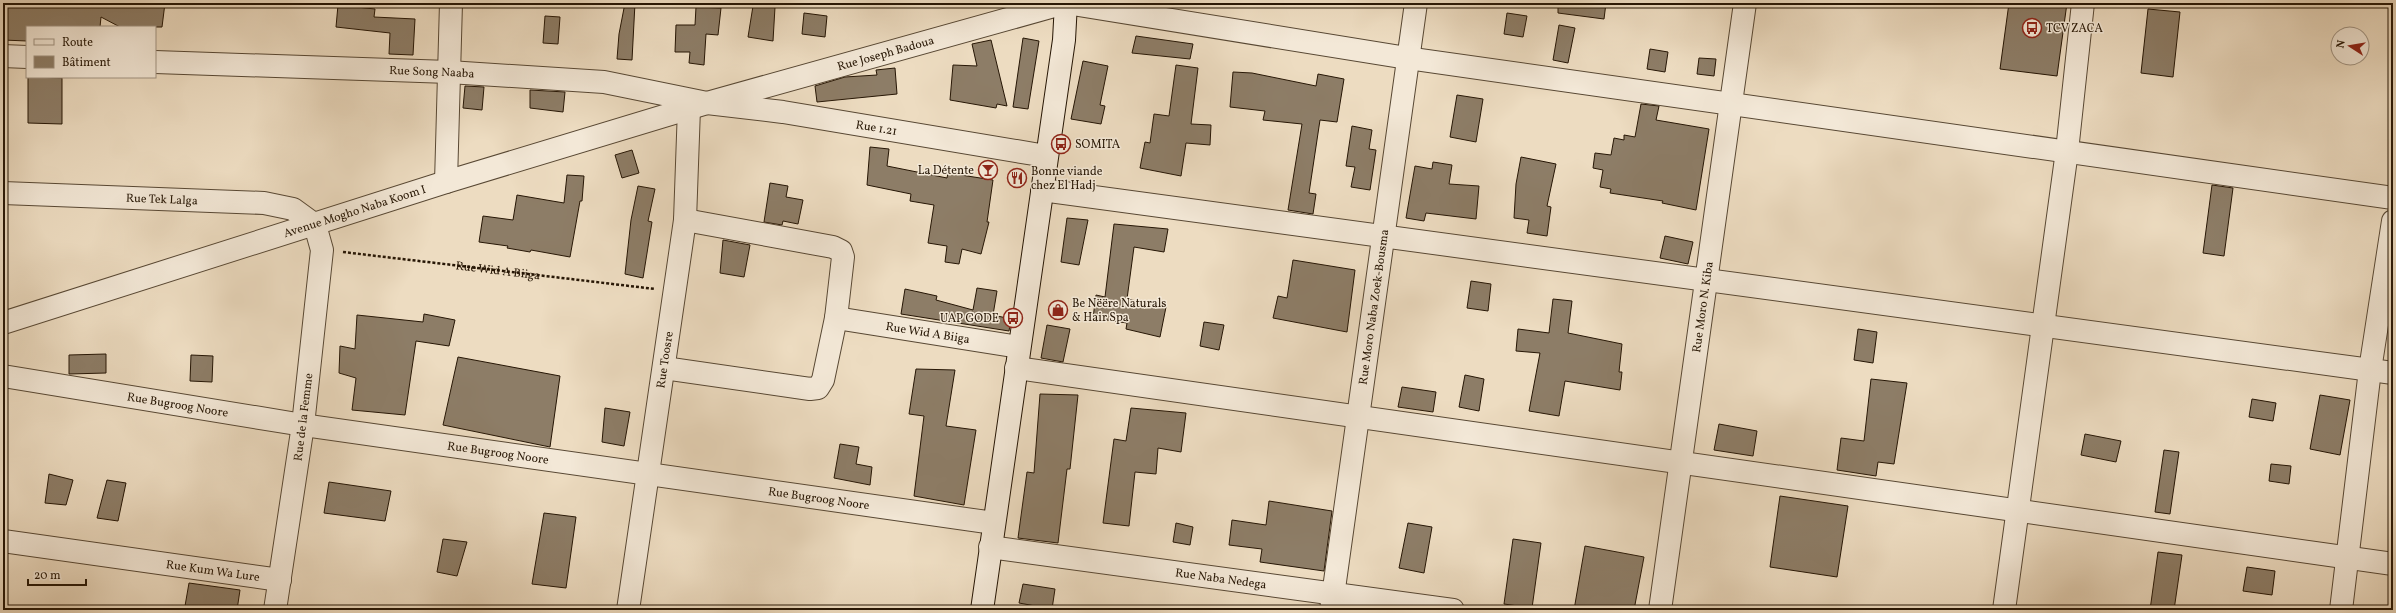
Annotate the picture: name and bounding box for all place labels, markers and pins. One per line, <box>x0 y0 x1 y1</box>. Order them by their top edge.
bus stop icon: TCV ZACA <box>2021 17 2043 39</box>
place label: TCV ZACA <box>2046 21 2103 37</box>
bus stop icon: SOMITA <box>1050 133 1072 155</box>
place label: SOMITA <box>1075 137 1121 153</box>
bar icon: La Détente <box>977 159 999 181</box>
place label: La Détente <box>918 163 974 179</box>
place label: Bonne viande chez El Hadj <box>1031 164 1103 194</box>
restaurant icon: Bonne viande chez El Hadj <box>1006 167 1028 189</box>
place label: Be Nëëre Naturals & Hair Spa <box>1072 296 1166 326</box>
shop icon: Be Nëëre Naturals & Hair Spa <box>1047 299 1069 321</box>
bus stop icon: UAP GODE <box>1002 307 1024 329</box>
place label: UAP GODE <box>940 311 999 327</box>

